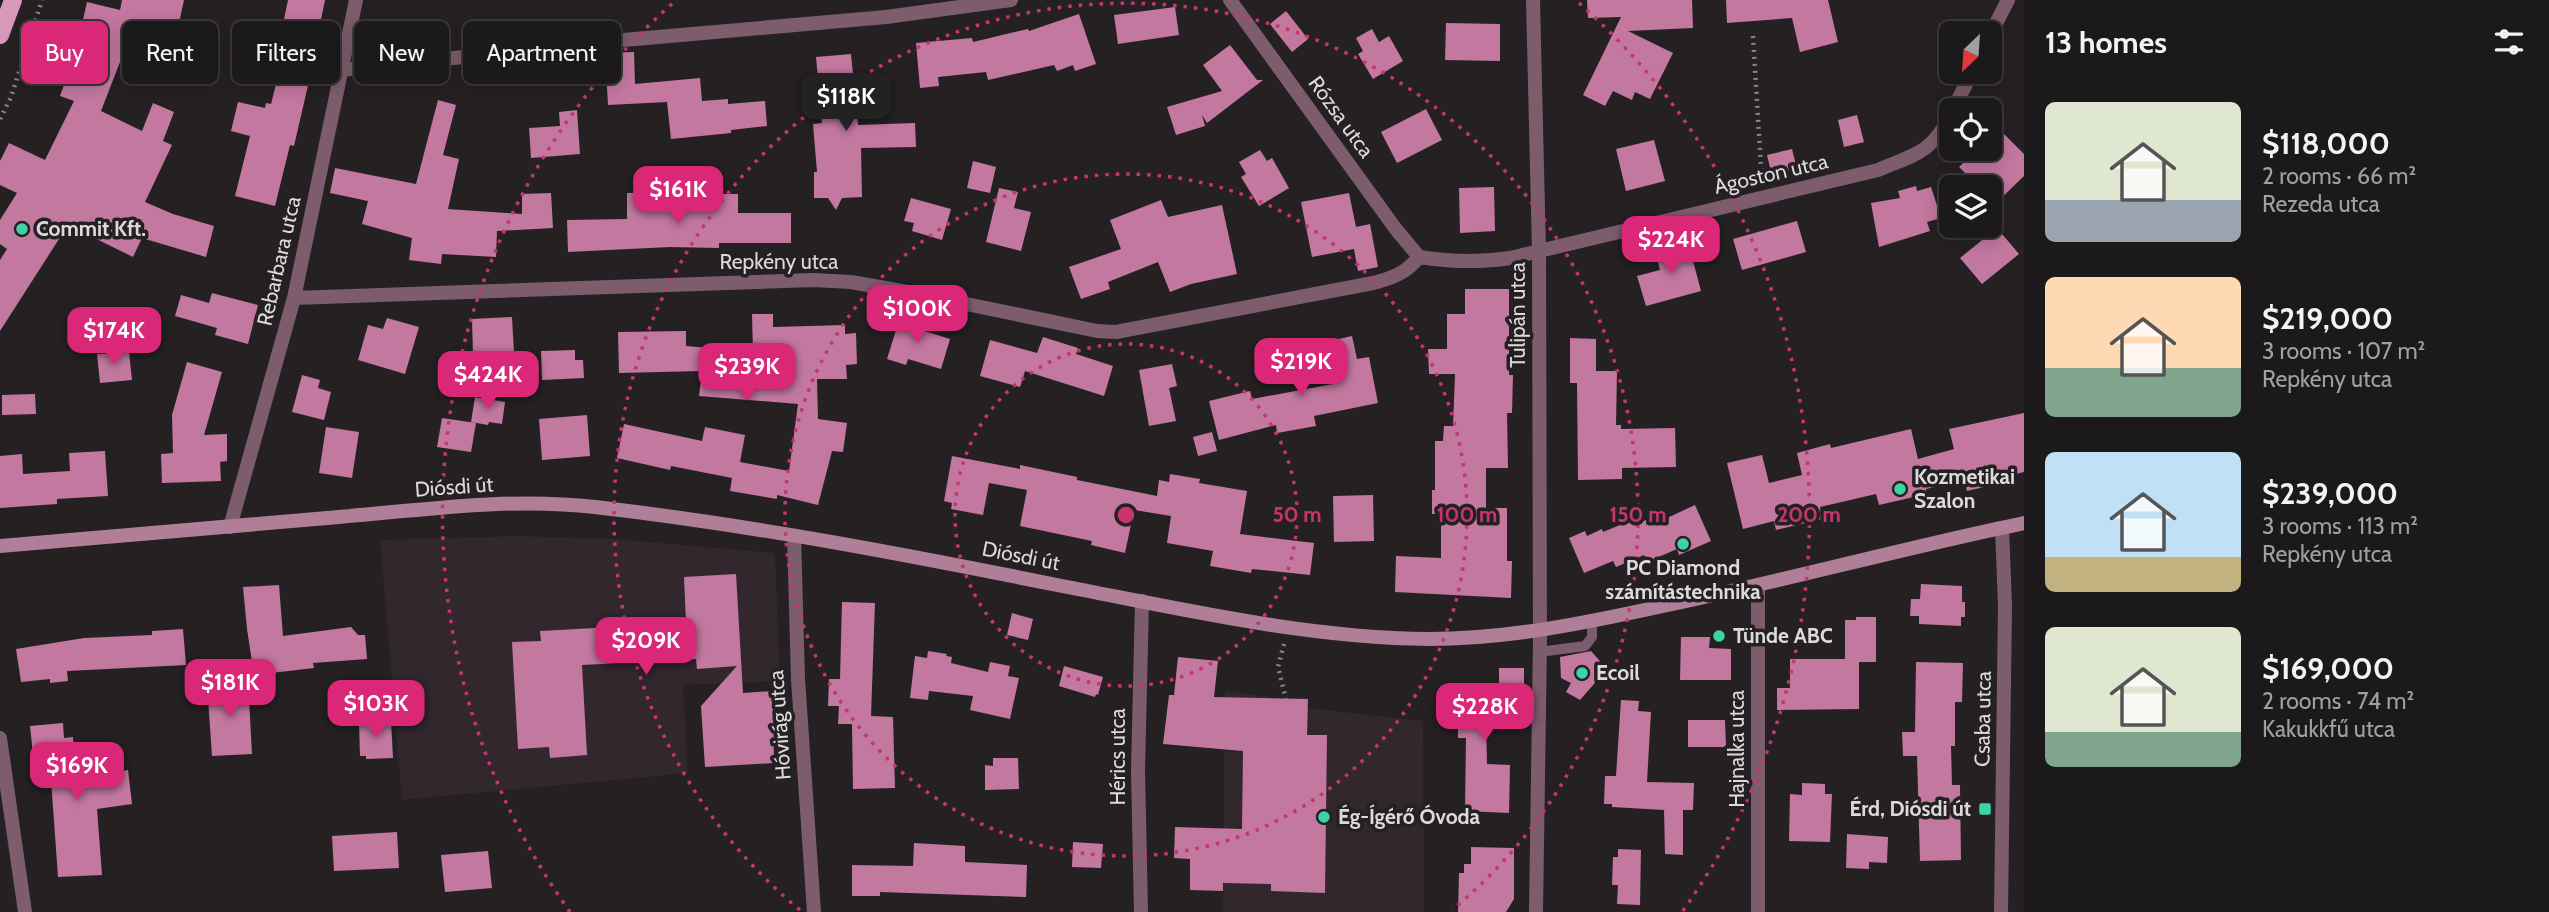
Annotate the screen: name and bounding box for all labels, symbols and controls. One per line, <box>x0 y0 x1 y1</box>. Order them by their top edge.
chip: Buy <box>21 21 108 84</box>
chip: Rent <box>122 21 218 84</box>
chip: Filters <box>232 21 340 84</box>
chip: New <box>354 21 449 84</box>
chip: Apartment <box>463 21 621 84</box>
north arrow <box>1939 21 2002 84</box>
map controls <box>1939 21 2002 238</box>
icon: filters <box>2490 23 2528 61</box>
text: 13 homes <box>2045 24 2167 61</box>
street label: Rózsa utca <box>1303 71 1379 162</box>
pin: $118K <box>797 74 895 133</box>
text: $118K <box>817 82 875 110</box>
button: locate <box>1939 98 2002 161</box>
text: $118,000 <box>2262 125 2390 162</box>
icon: home <box>2101 130 2185 214</box>
street label: Ágoston utca <box>1712 148 1830 199</box>
text: 2 rooms · 66 m² <box>2262 162 2416 190</box>
pin: $161K <box>629 166 727 226</box>
text: $161K <box>649 175 707 203</box>
button: layers <box>1939 175 2002 238</box>
text: Rezeda utca <box>2262 190 2380 218</box>
street label: Rebarbara utca <box>251 194 306 328</box>
place label: Commit Kft. <box>36 216 146 241</box>
pin: $224K <box>1622 216 1720 276</box>
marker: Commit Kft. <box>14 221 30 237</box>
text: $224K <box>1638 225 1704 253</box>
street label: Repkény utca <box>720 249 838 274</box>
street label: Tulipán utca <box>1505 262 1530 368</box>
pin: $100K <box>868 286 966 345</box>
text: $100K <box>883 294 951 322</box>
text: $219,000 <box>2262 300 2393 337</box>
icon: home <box>2101 305 2185 389</box>
pin: $174K <box>65 308 163 367</box>
text: $174K <box>83 316 145 344</box>
text: 3 rooms · 107 m² <box>2262 337 2425 365</box>
pin: $219K <box>1252 338 1350 398</box>
pin: $239K <box>698 344 796 403</box>
text: $219K <box>1270 347 1332 375</box>
pin: $424K <box>439 352 537 411</box>
text: $239K <box>714 352 780 380</box>
text: $424K <box>454 360 522 388</box>
text: Repkény utca <box>2262 365 2392 393</box>
place label: Kozmetikai Szalon <box>1914 464 2015 513</box>
street label: Diósdi út <box>414 471 494 502</box>
text: $239,000 <box>2262 475 2398 512</box>
icon: home <box>2101 480 2185 564</box>
marker: Kozmetikai Szalon <box>1892 481 1908 497</box>
text: 50 m <box>1272 502 1322 527</box>
text: 100 m <box>1437 502 1497 527</box>
text: 150 m <box>1610 502 1666 527</box>
text: 200 m <box>1777 502 1841 527</box>
centre of rings <box>1114 503 1138 527</box>
text: 3 rooms · 113 m² <box>2262 512 2418 540</box>
street label: Diósdi út <box>980 536 1062 575</box>
marker: PC Diamond számítástechnika <box>1675 536 1691 552</box>
text: Repkény utca <box>2262 540 2392 568</box>
place label: PC Diamond számítástechnika <box>1605 555 1761 604</box>
pin: $209K <box>597 618 695 677</box>
place label: Tünde ABC <box>1733 623 1833 648</box>
text: $209K <box>611 626 681 654</box>
marker: Tünde ABC <box>1711 628 1727 644</box>
text: $169,000 <box>2262 650 2394 687</box>
icon: home <box>2101 655 2185 739</box>
pin: $181K <box>181 660 279 719</box>
place label: Ecoil <box>1596 660 1640 685</box>
marker: Ecoil <box>1574 665 1590 681</box>
text: $181K <box>201 668 259 696</box>
street label: Hóvirág utca <box>763 669 796 781</box>
street label: Csaba utca <box>1969 671 1996 767</box>
pin: $103K <box>327 680 425 740</box>
pin: $228K <box>1436 684 1534 743</box>
text: 2 rooms · 74 m² <box>2262 687 2414 715</box>
text: $103K <box>344 689 408 717</box>
street label: Hajnalka utca <box>1724 690 1750 808</box>
text: $228K <box>1452 692 1518 720</box>
street label: Hérics utca <box>1105 709 1130 805</box>
text: Kakukkfű utca <box>2262 715 2395 743</box>
pin: $169K <box>28 742 126 802</box>
text: $169K <box>46 751 108 779</box>
place label: Érd, Diósdi út <box>1849 796 1971 821</box>
marker: Érd, Diósdi út <box>1977 801 1993 817</box>
place label: Ég-Ígérő Óvoda <box>1338 804 1481 829</box>
marker: Ég-Ígérő Óvoda <box>1316 809 1332 825</box>

